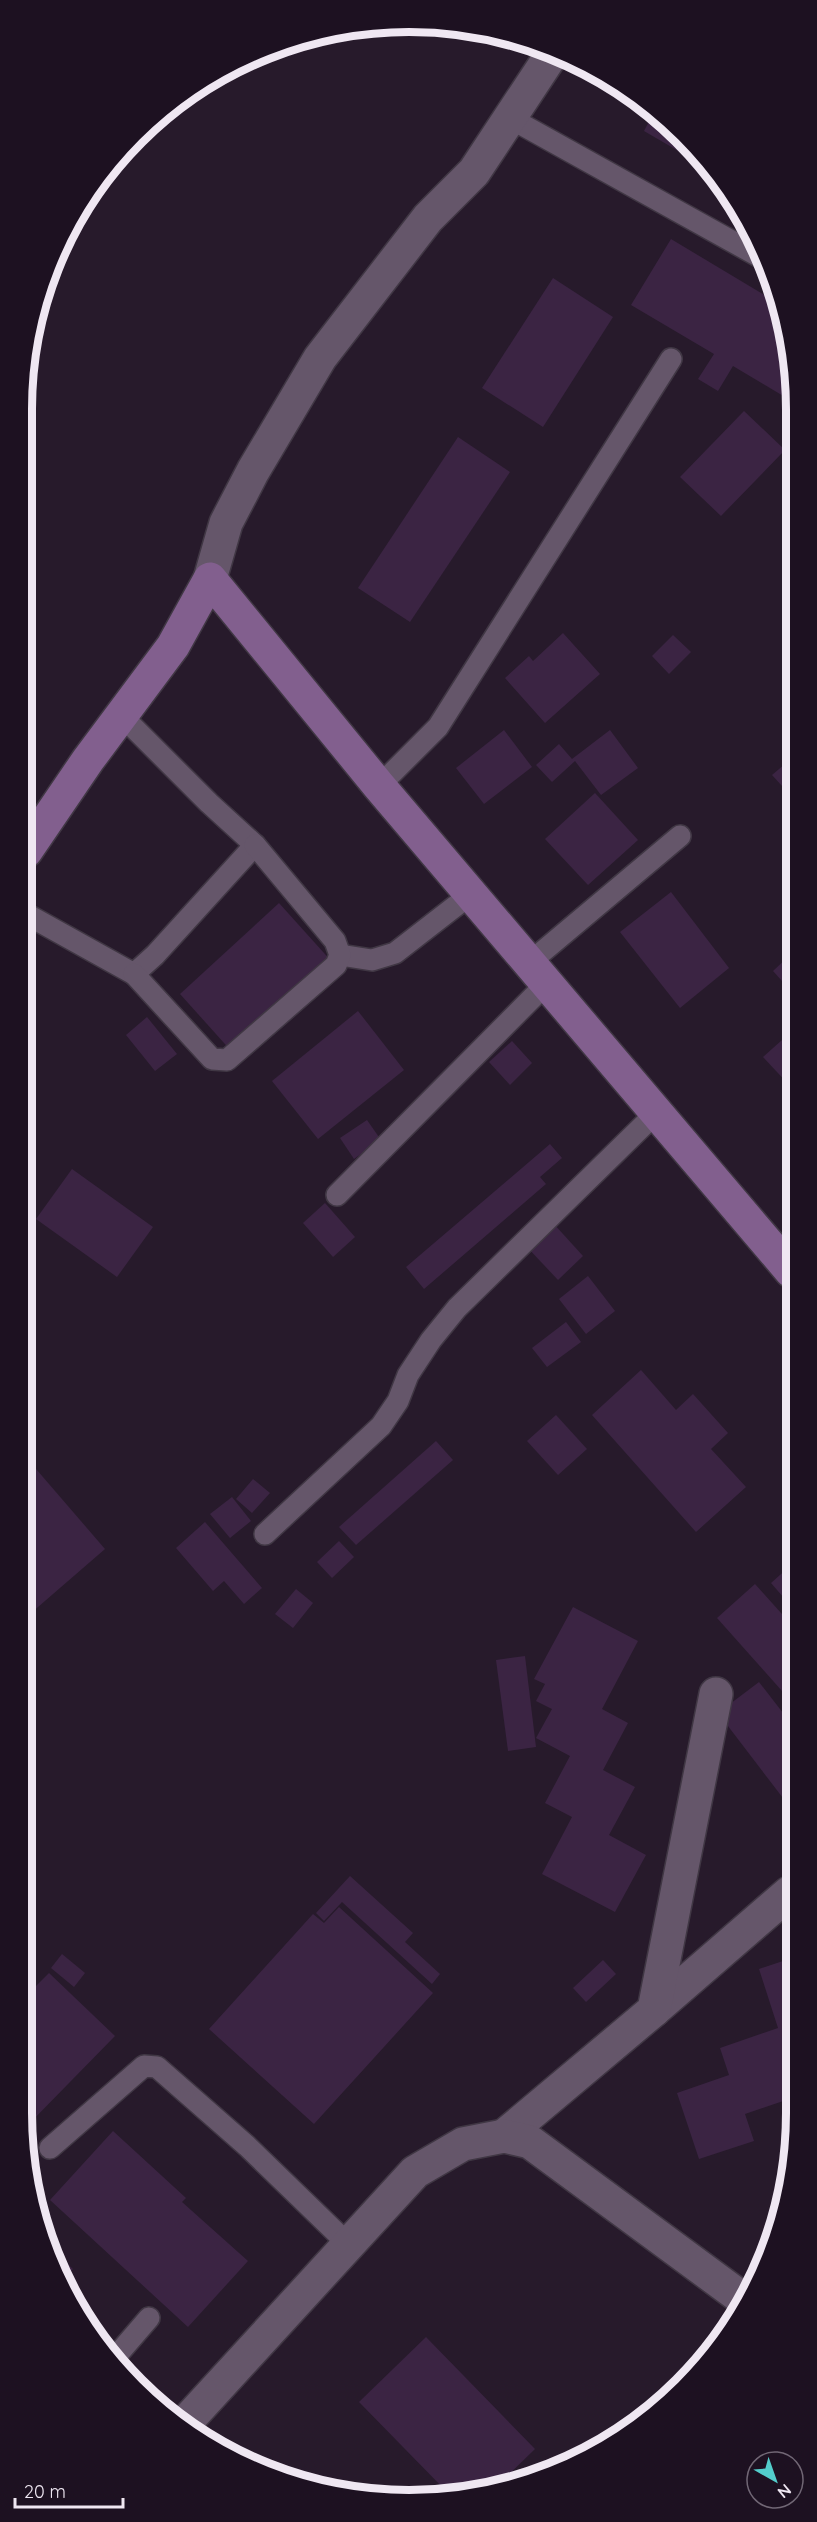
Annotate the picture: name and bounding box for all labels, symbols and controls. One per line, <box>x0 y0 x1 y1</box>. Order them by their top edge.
north arrow <box>745 2450 805 2510</box>
scale bar <box>15 2471 123 2509</box>
text: 20 m <box>24 2480 66 2503</box>
text: N <box>774 2480 796 2503</box>

